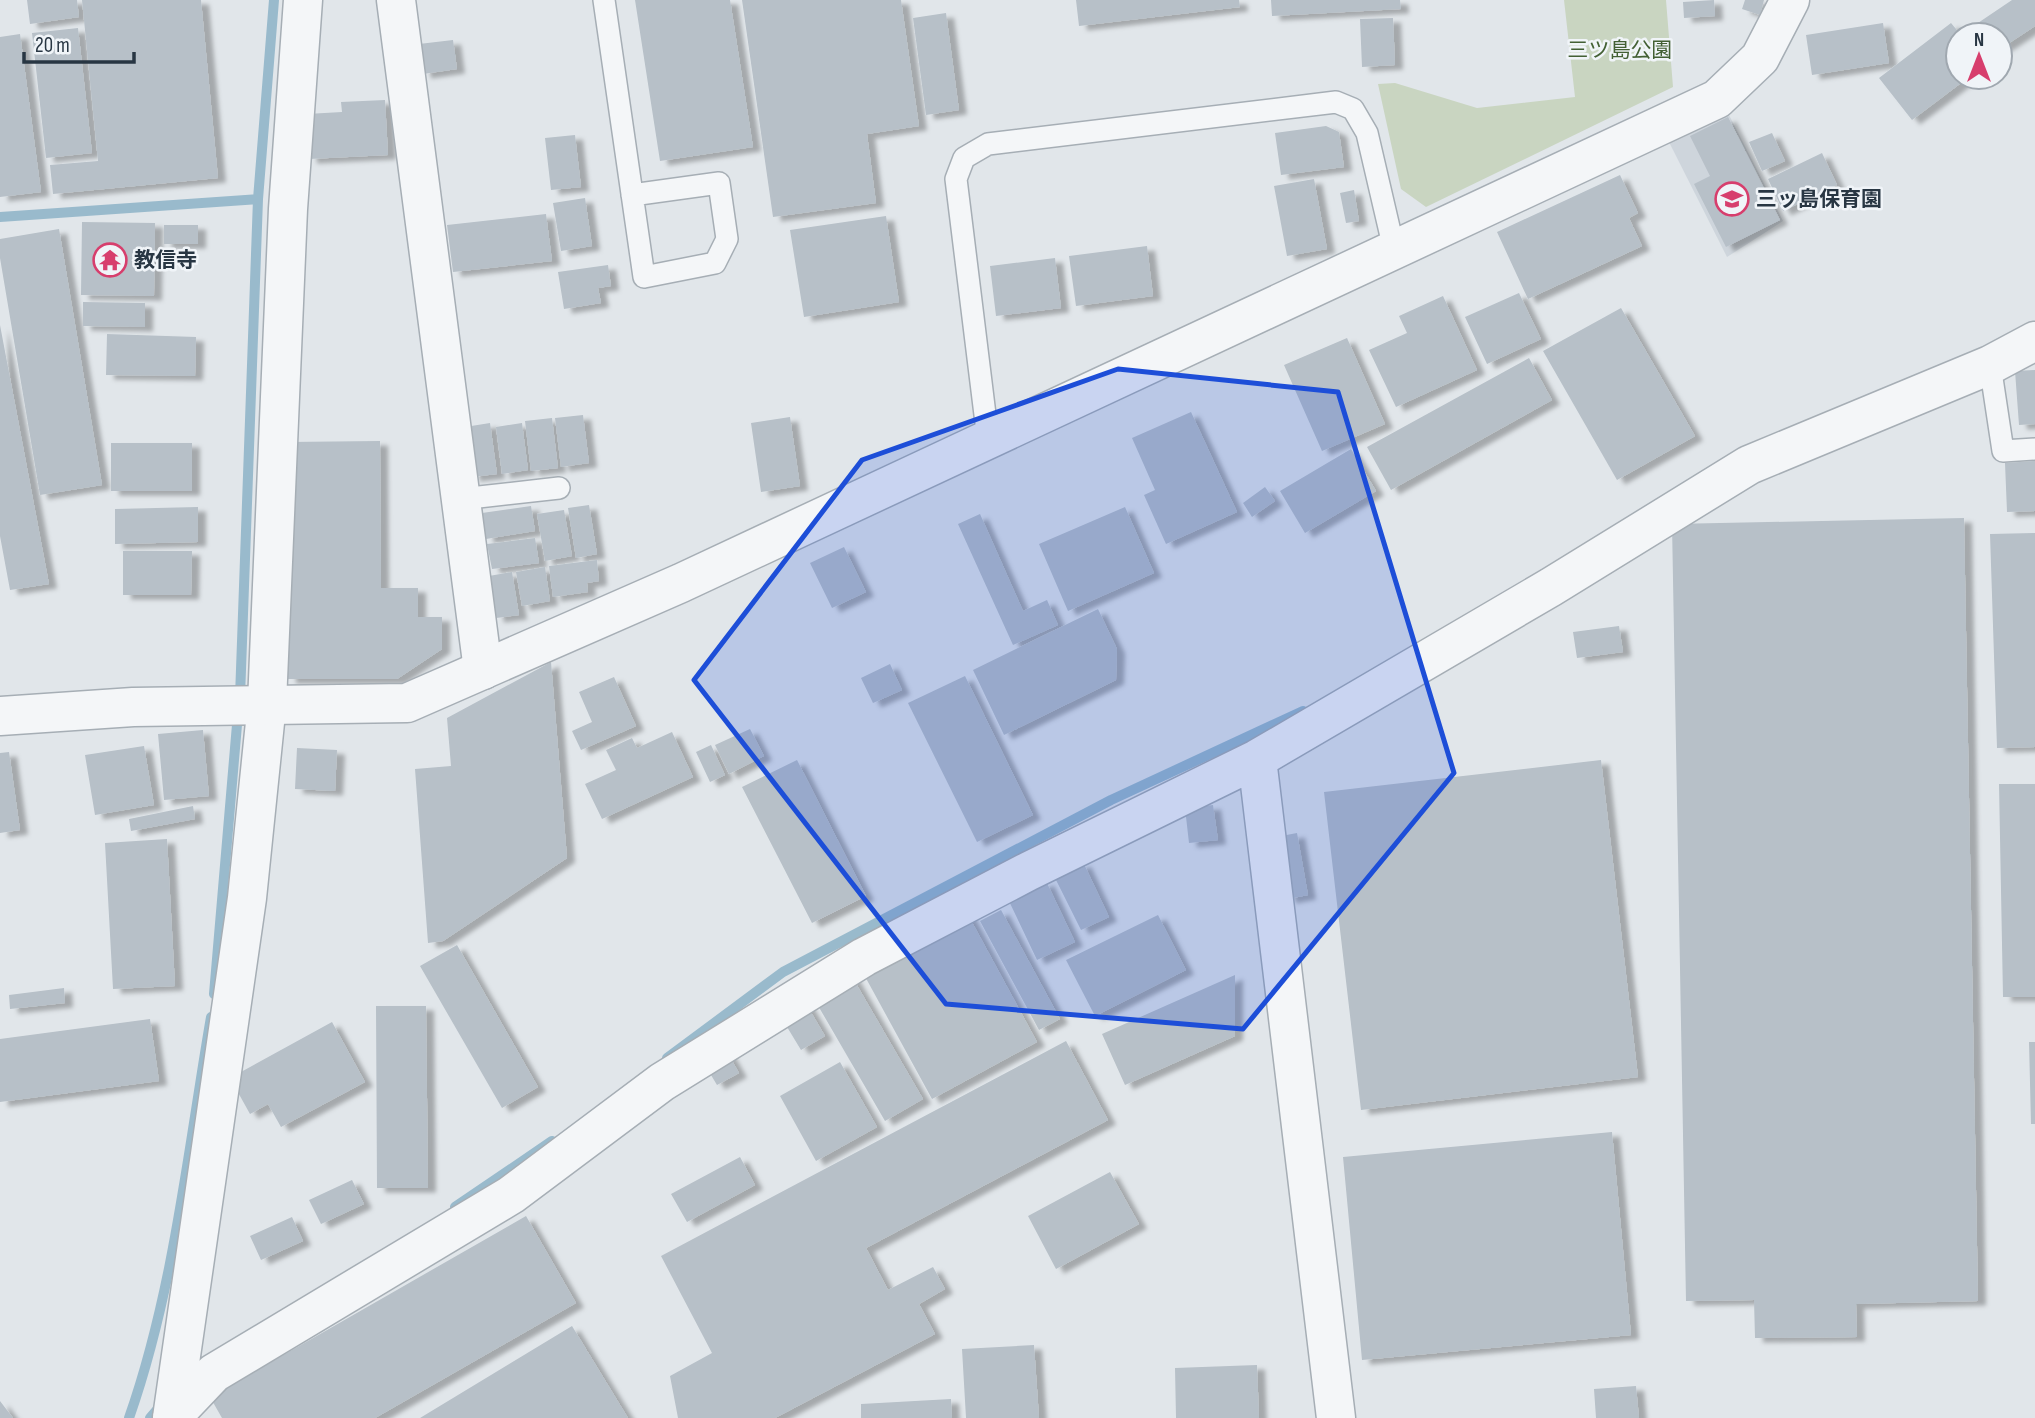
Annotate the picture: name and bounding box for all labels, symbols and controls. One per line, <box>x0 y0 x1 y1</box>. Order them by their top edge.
scale bar <box>24 21 135 65</box>
north arrow <box>1944 21 2014 91</box>
text: N <box>1974 29 1984 52</box>
text: 20 m <box>35 33 70 58</box>
park label: 三ツ島公園 <box>1568 38 1673 63</box>
school or university icon: 三ッ島保育園 <box>1713 180 1751 218</box>
place label: 三ッ島保育園 <box>1756 187 1882 212</box>
temple icon: 教信寺 <box>91 241 129 279</box>
place label: 教信寺 <box>134 248 197 273</box>

